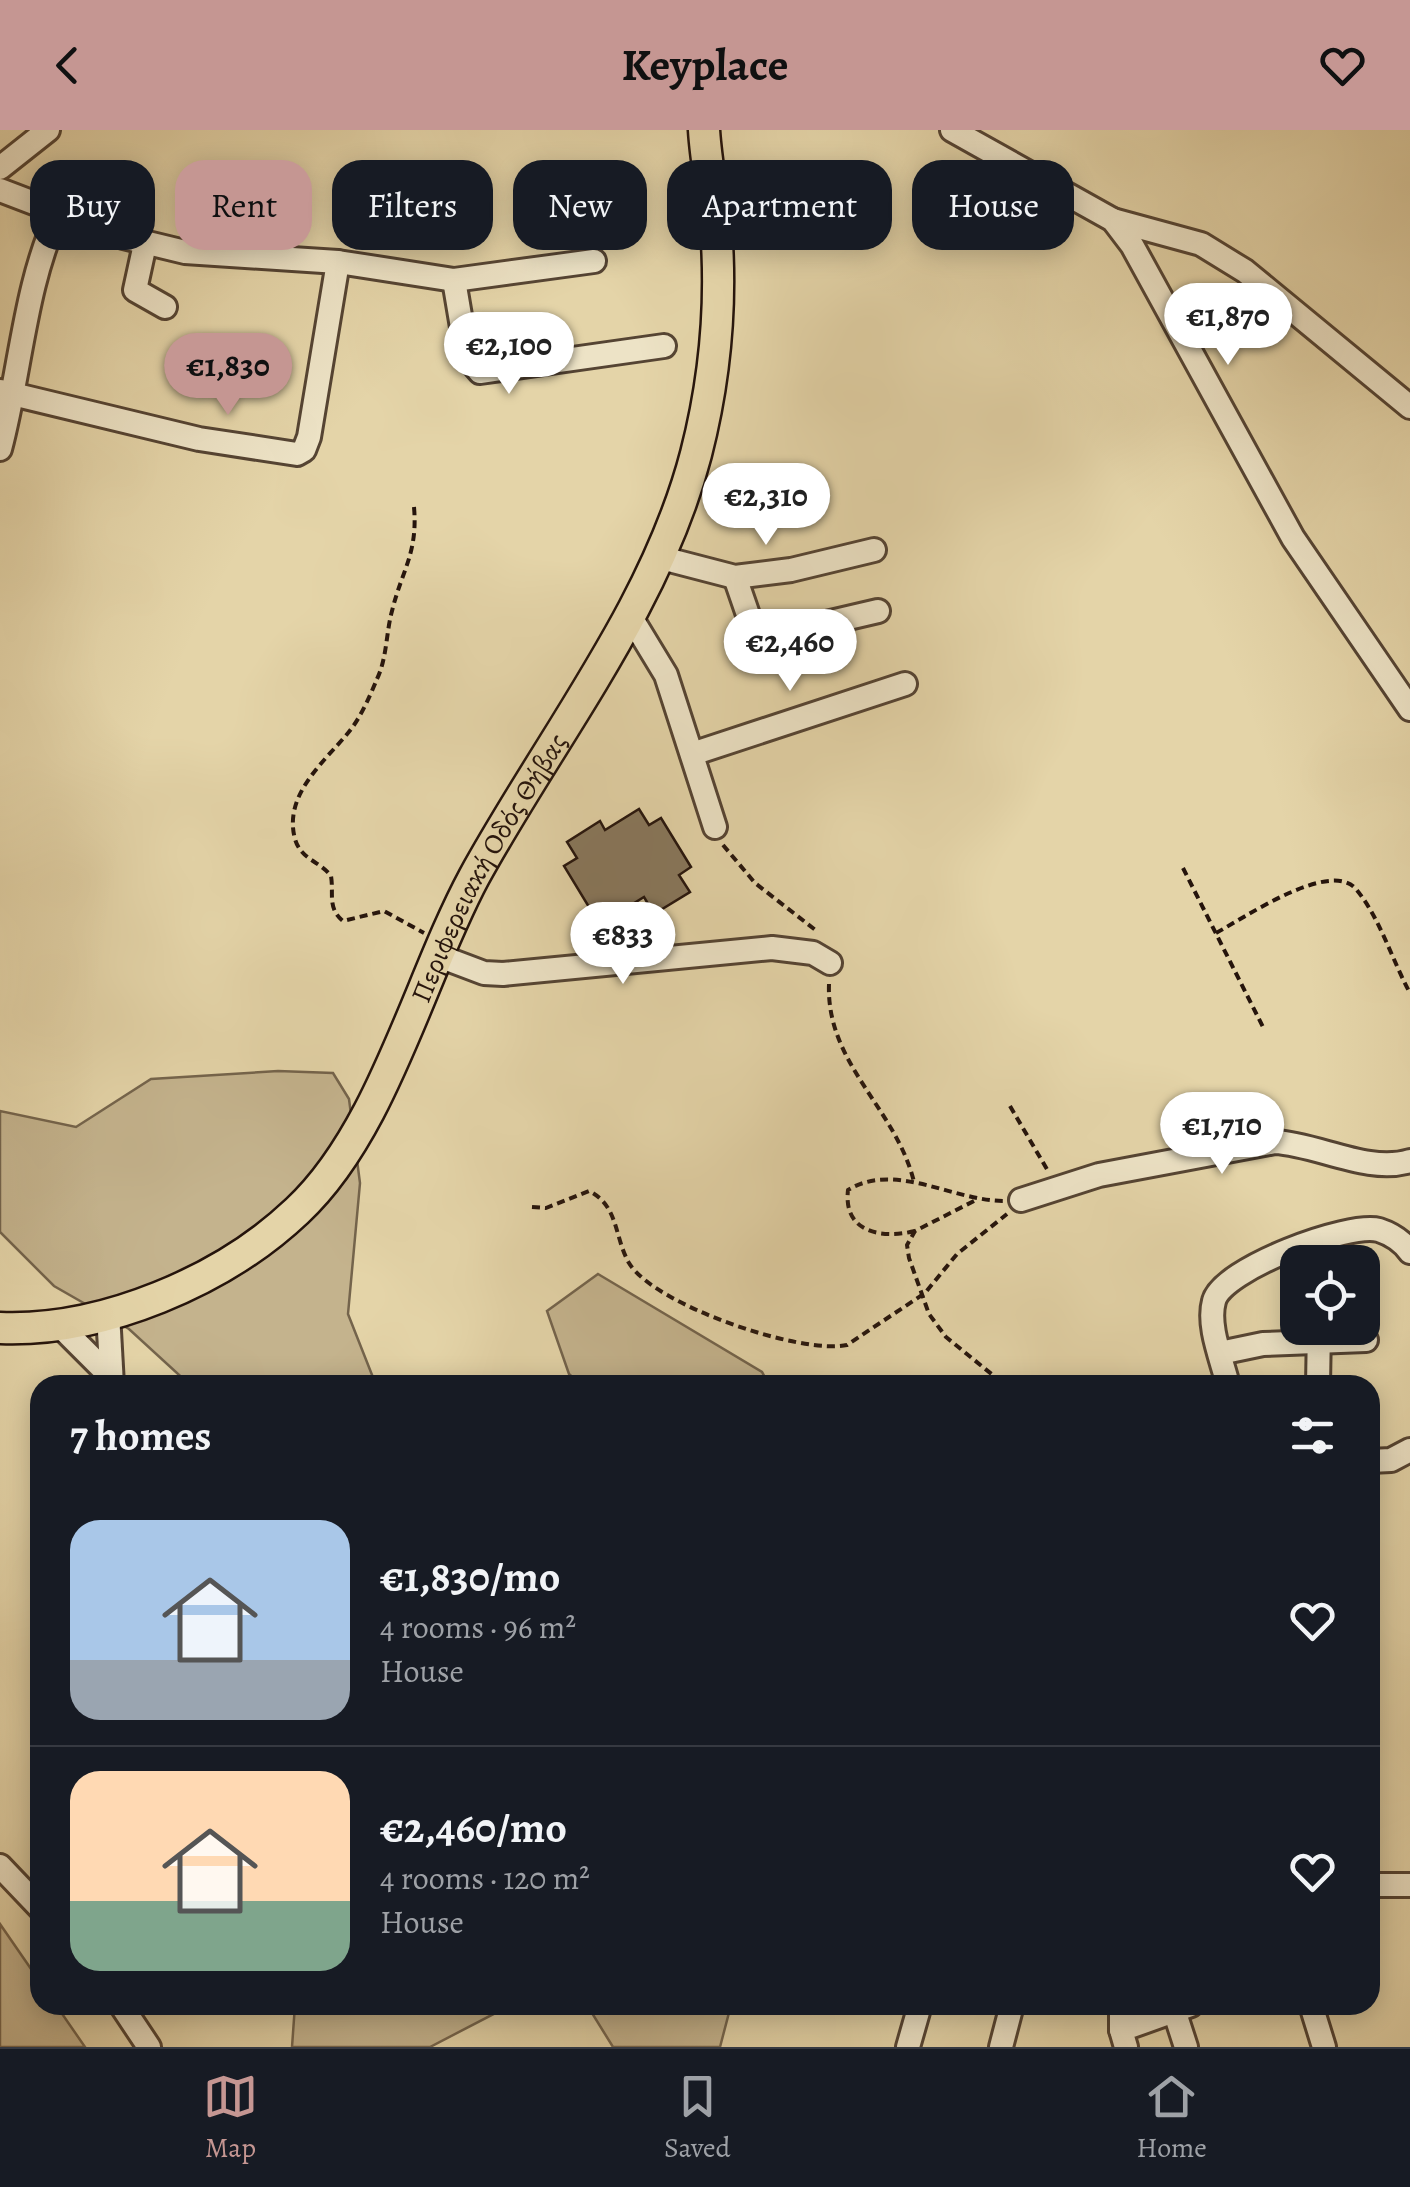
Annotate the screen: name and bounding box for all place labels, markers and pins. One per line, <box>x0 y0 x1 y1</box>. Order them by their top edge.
pin: €1,870 <box>1147 283 1309 368</box>
pin: €2,100 <box>428 312 590 397</box>
pin: €1,830 <box>147 333 309 418</box>
pin: €2,310 <box>685 463 847 548</box>
pin: €2,460 <box>709 609 871 694</box>
pin: €833 <box>564 902 682 987</box>
pin: €1,710 <box>1141 1092 1303 1177</box>

